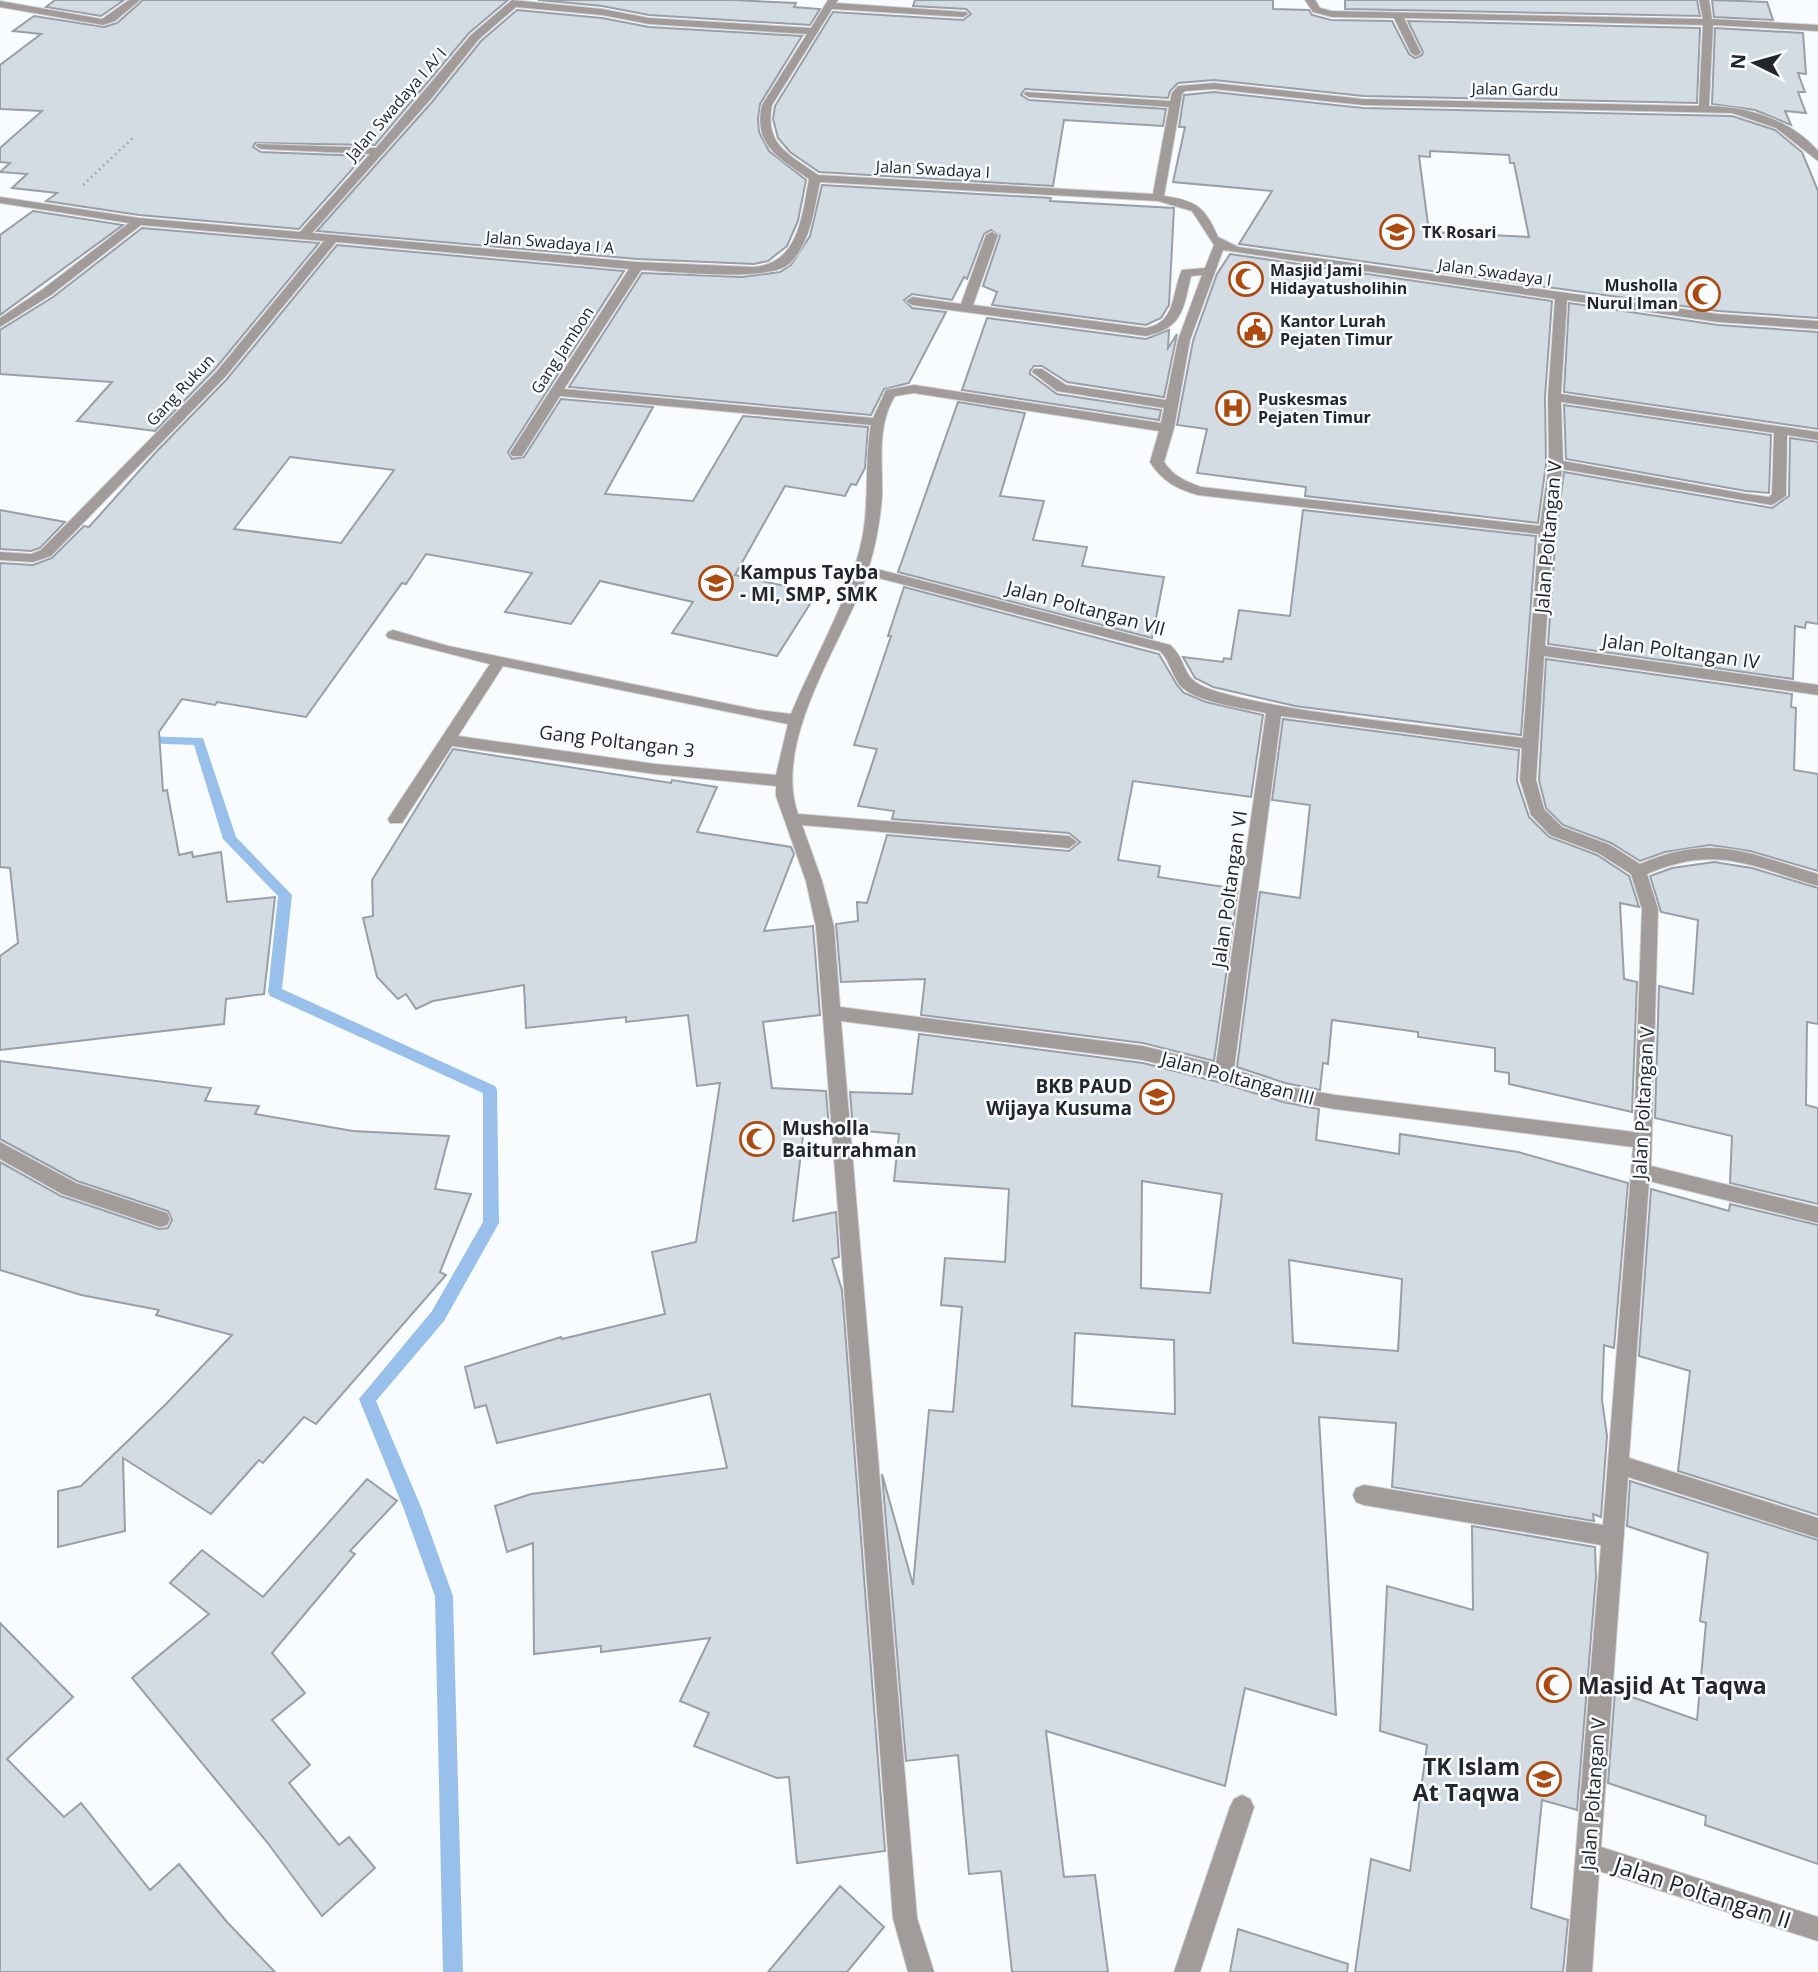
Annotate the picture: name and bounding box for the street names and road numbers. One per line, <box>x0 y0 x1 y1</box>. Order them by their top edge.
street label: Jalan Swadaya I A/ I <box>339 43 451 167</box>
street label: Jalan Gardu <box>1469 77 1559 101</box>
street label: Jalan Swadaya I <box>873 155 991 183</box>
street label: Jalan Swadaya I A <box>483 225 616 259</box>
street label: Jalan Swadaya I <box>1435 253 1553 291</box>
street label: Gang Jambon <box>525 302 599 398</box>
street label: Gang Rukun <box>141 349 219 431</box>
street label: Jalan Poltangan V <box>1528 459 1568 616</box>
street label: Jalan Poltangan VII <box>1002 574 1168 642</box>
street label: Jalan Poltangan IV <box>1599 627 1762 675</box>
street label: Gang Poltangan 3 <box>538 719 696 763</box>
street label: Jalan Poltangan VI <box>1205 809 1253 971</box>
street label: Jalan Poltangan V <box>1626 1025 1660 1182</box>
street label: Jalan Poltangan III <box>1157 1045 1317 1111</box>
street label: Jalan Poltangan V <box>1575 1716 1611 1873</box>
street label: Jalan Poltangan II <box>1608 1848 1796 1936</box>

